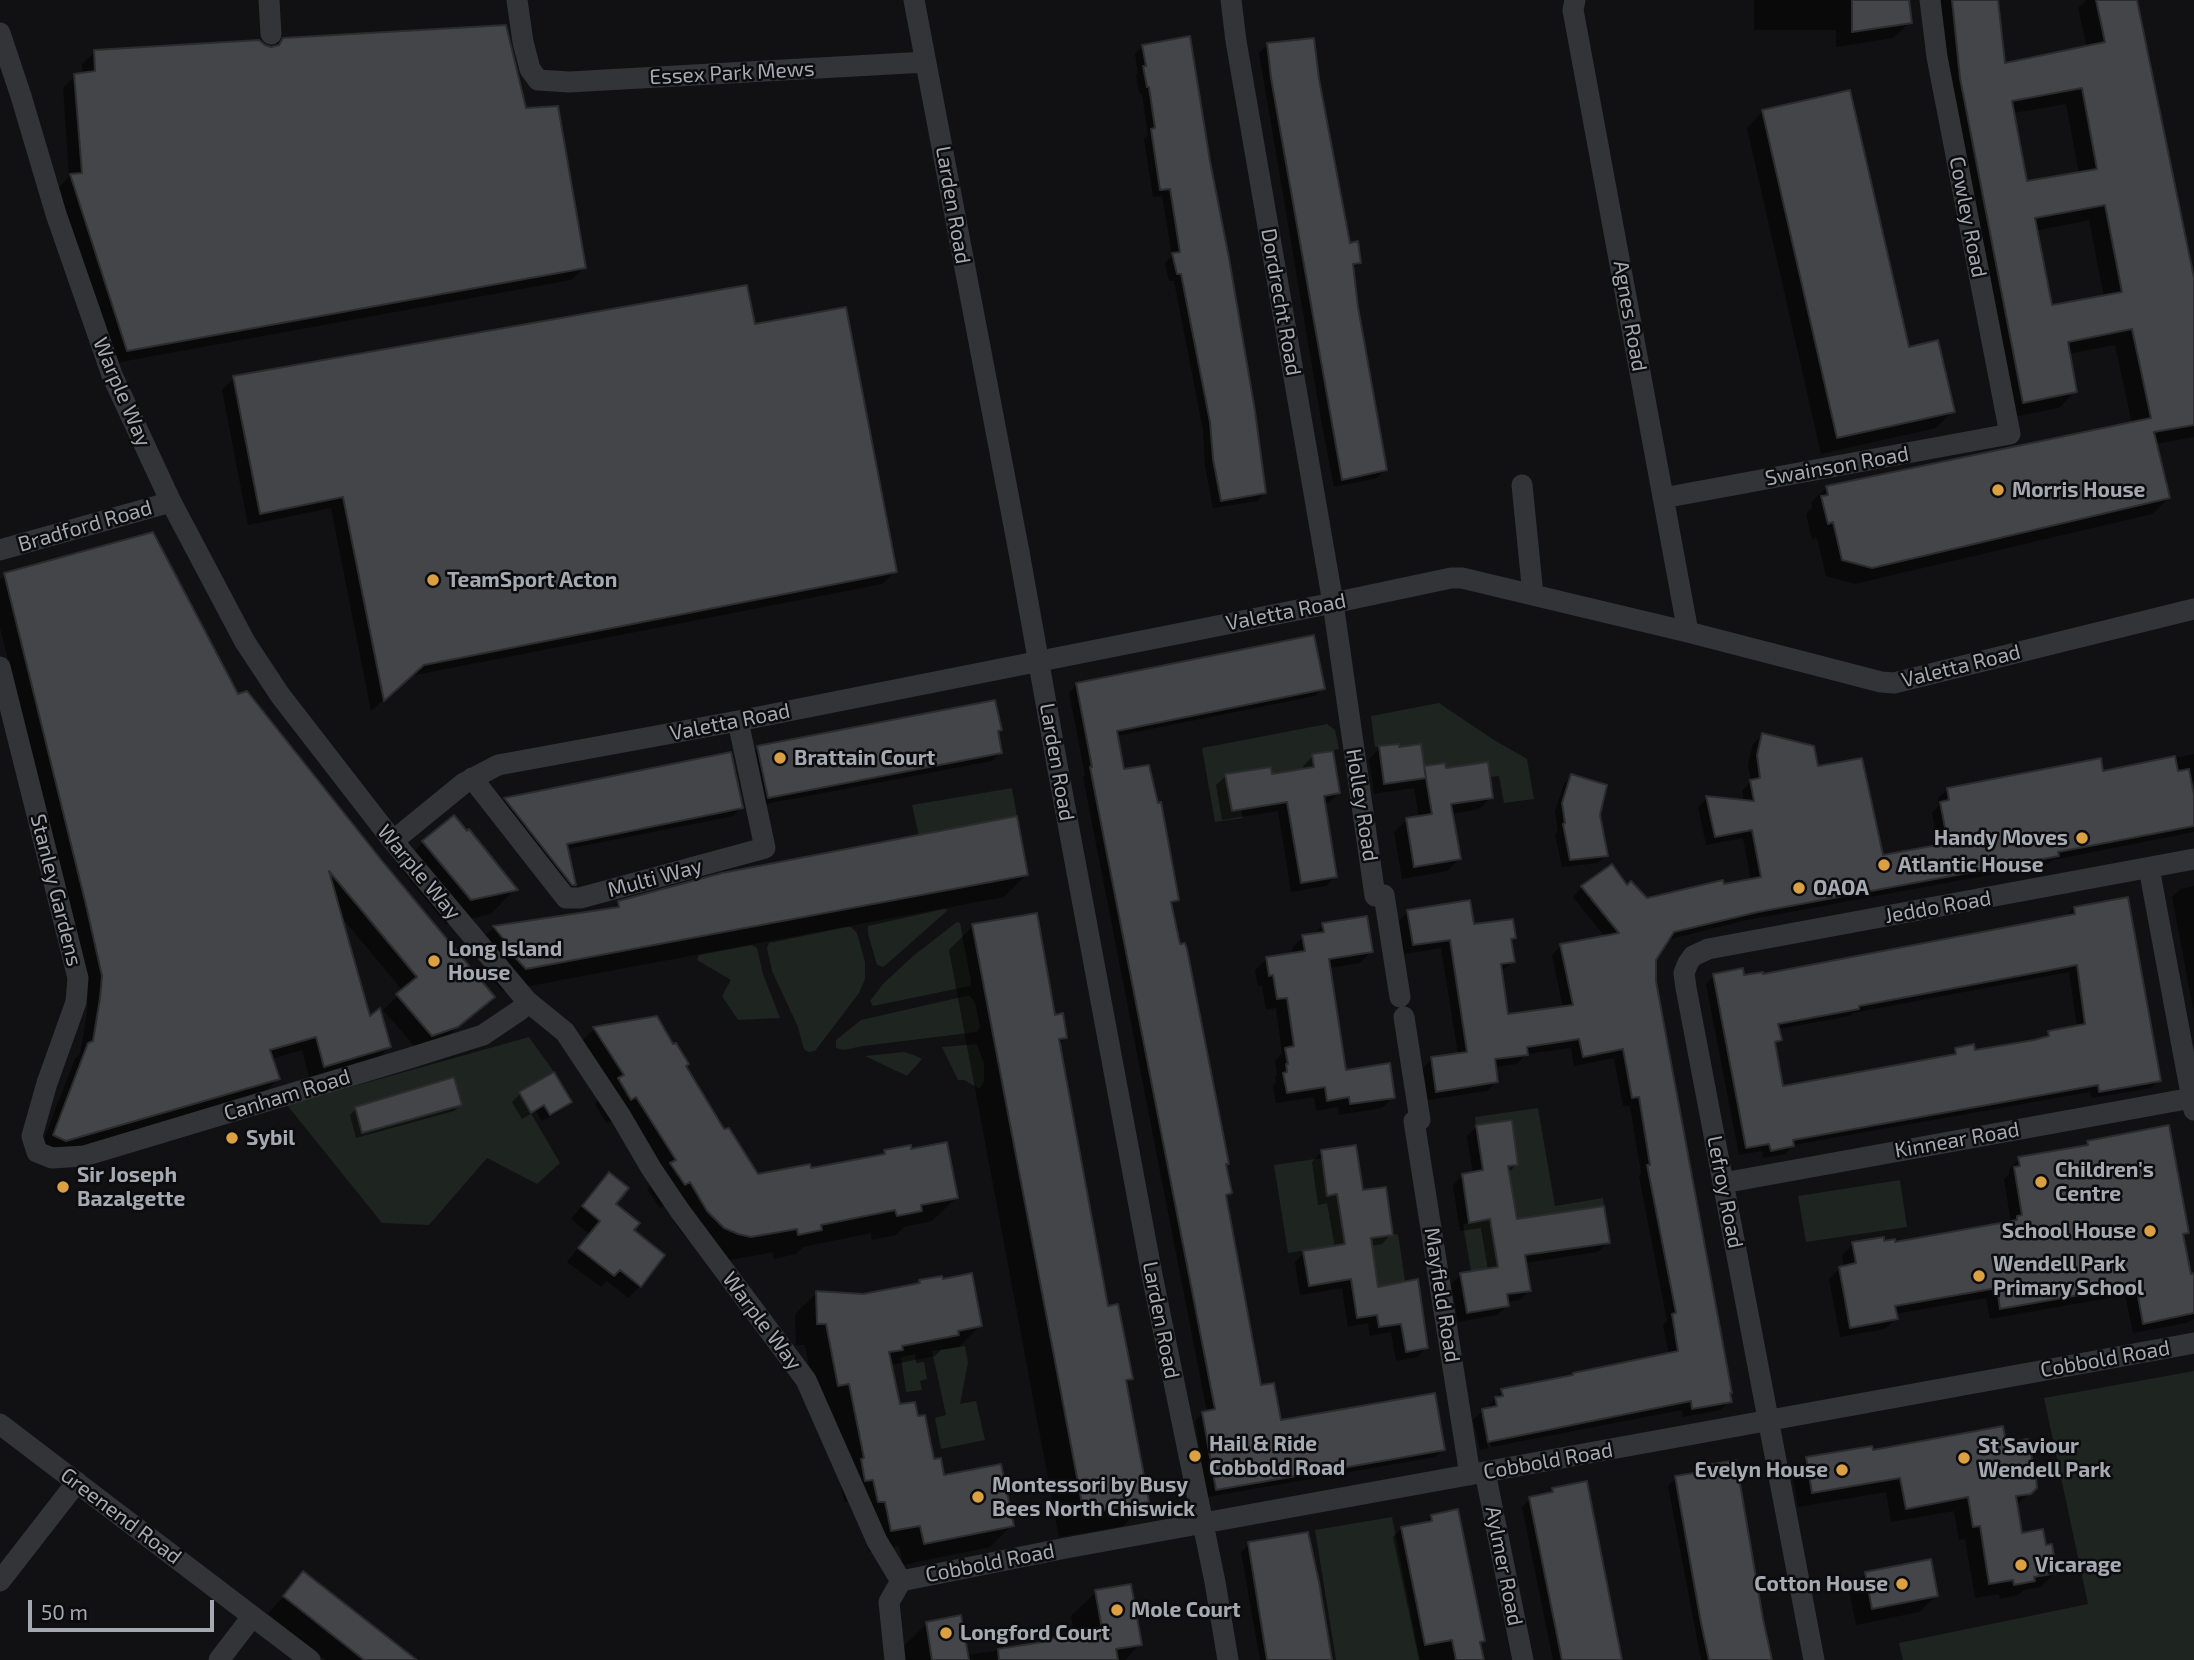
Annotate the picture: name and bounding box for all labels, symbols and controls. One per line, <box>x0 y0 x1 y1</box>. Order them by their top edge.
street label: Essex Park Mews <box>649 56 815 90</box>
street label: Larden Road <box>930 144 976 266</box>
street label: Cowley Road <box>1944 154 1992 280</box>
street label: Dordrecht Road <box>1256 226 1306 378</box>
street label: Agnes Road <box>1608 259 1652 373</box>
street label: Warple Way <box>88 334 156 450</box>
street label: Swainson Road <box>1763 441 1911 491</box>
place label: Morris House <box>2012 477 2145 503</box>
marker: Morris House <box>1990 482 2006 498</box>
street label: Bradford Road <box>15 495 155 557</box>
place label: TeamSport Acton <box>447 567 617 593</box>
marker: TeamSport Acton <box>425 572 441 588</box>
street label: Valetta Road <box>1224 588 1348 636</box>
street label: Valetta Road <box>1899 639 2023 693</box>
street label: Valetta Road <box>668 698 792 746</box>
street label: Larden Road <box>1034 701 1080 823</box>
place label: Brattain Court <box>794 745 935 771</box>
street label: Holley Road <box>1341 747 1383 863</box>
marker: Brattain Court <box>772 750 788 766</box>
street label: Stanley Gardens <box>25 811 87 969</box>
street label: Warple Way <box>372 819 466 925</box>
place label: Handy Moves <box>1934 825 2068 851</box>
marker: Handy Moves <box>2074 830 2090 846</box>
place label: Atlantic House <box>1898 852 2043 878</box>
street label: Multi Way <box>605 853 705 903</box>
marker: Atlantic House <box>1876 857 1892 873</box>
place label: OAOA <box>1813 875 1869 901</box>
marker: OAOA <box>1791 880 1807 896</box>
street label: Jeddo Road <box>1883 885 1993 929</box>
place label: Long Island House <box>448 936 562 986</box>
marker: Long Island House <box>426 953 442 969</box>
street label: Canham Road <box>221 1064 353 1126</box>
street label: Kinnear Road <box>1893 1117 2021 1163</box>
place label: Sybil <box>246 1125 295 1151</box>
marker: Sybil <box>224 1130 240 1146</box>
street label: Lefroy Road <box>1702 1134 1748 1250</box>
place label: Children's Centre <box>2055 1157 2154 1207</box>
place label: Sir Joseph Bazalgette <box>77 1162 185 1212</box>
marker: Children's Centre <box>2033 1174 2049 1190</box>
marker: Sir Joseph Bazalgette <box>55 1179 71 1195</box>
place label: School House <box>2002 1218 2136 1244</box>
marker: School House <box>2142 1223 2158 1239</box>
street label: Mayfield Road <box>1419 1226 1465 1364</box>
place label: Wendell Park Primary School <box>1993 1251 2144 1301</box>
street label: Larden Road <box>1137 1259 1185 1381</box>
street label: Warple Way <box>717 1267 807 1375</box>
marker: Wendell Park Primary School <box>1971 1268 1987 1284</box>
street label: Cobbold Road <box>2038 1335 2172 1383</box>
place label: Hail & Ride Cobbold Road <box>1209 1431 1345 1481</box>
place label: St Saviour Wendell Park <box>1978 1433 2111 1483</box>
street label: Cobbold Road <box>1481 1437 1615 1485</box>
marker: Hail & Ride Cobbold Road <box>1187 1448 1203 1464</box>
marker: St Saviour Wendell Park <box>1956 1450 1972 1466</box>
place label: Evelyn House <box>1695 1457 1828 1483</box>
street label: Greenend Road <box>56 1462 186 1570</box>
marker: Evelyn House <box>1834 1462 1850 1478</box>
place label: Montessori by Busy Bees North Chiswick <box>992 1472 1195 1522</box>
marker: Montessori by Busy Bees North Chiswick <box>970 1489 986 1505</box>
street label: Aylmer Road <box>1480 1504 1528 1628</box>
street label: Cobbold Road <box>923 1538 1057 1588</box>
place label: Vicarage <box>2035 1552 2122 1578</box>
marker: Vicarage <box>2013 1557 2029 1573</box>
place label: Cotton House <box>1754 1571 1888 1597</box>
marker: Cotton House <box>1894 1576 1910 1592</box>
scale bar <box>32 1586 217 1630</box>
place label: Mole Court <box>1131 1597 1241 1623</box>
text: 50 m <box>41 1599 88 1624</box>
marker: Mole Court <box>1109 1602 1125 1618</box>
place label: Longford Court <box>960 1620 1110 1646</box>
marker: Longford Court <box>938 1625 954 1641</box>

